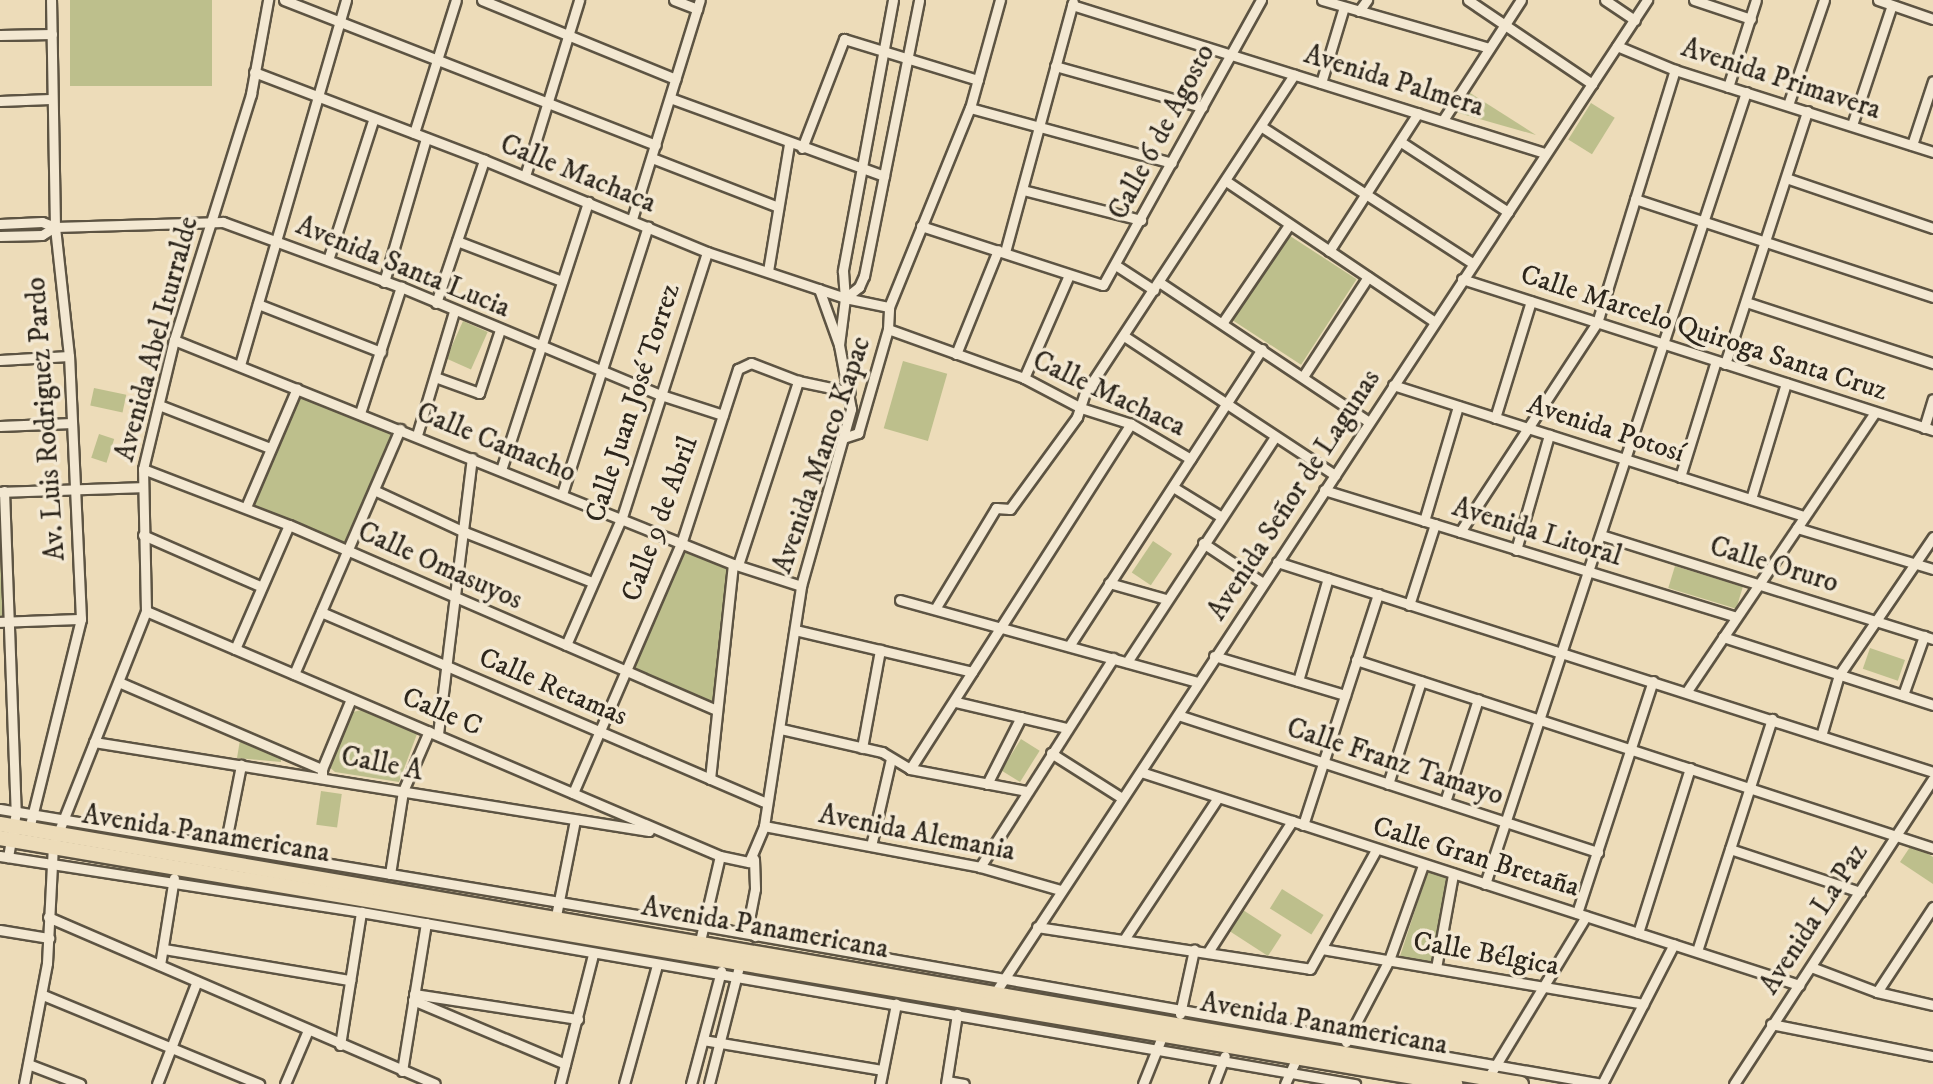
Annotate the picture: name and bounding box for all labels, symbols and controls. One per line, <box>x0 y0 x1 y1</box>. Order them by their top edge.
street label: Avenida Primavera <box>1677 31 1885 127</box>
street label: Calle 6 de Agosto <box>1102 38 1222 226</box>
street label: Avenida Palmera <box>1300 38 1488 124</box>
street label: Calle Machaca <box>495 128 661 220</box>
street label: Avenida Santa Lucia <box>291 209 515 325</box>
street label: Avenida Abel Iturralde <box>108 213 206 465</box>
street label: Calle Marcelo Quiroga Santa Cruz <box>1516 258 1892 408</box>
street label: Av. Luis Rodriguez Pardo <box>19 276 73 562</box>
street label: Calle Juan José Torrez <box>579 279 687 527</box>
street label: Avenida Manco Kapac <box>766 332 878 578</box>
street label: Calle Machaca <box>1027 344 1191 444</box>
street label: Avenida Señor de Lagunas <box>1200 363 1388 627</box>
street label: Avenida Potosí <box>1523 388 1689 470</box>
street label: Calle Camacho <box>412 396 580 490</box>
street label: Calle 9 de Abril <box>615 432 705 606</box>
street label: Avenida Litoral <box>1448 490 1626 574</box>
street label: Calle Omasuyos <box>352 515 528 617</box>
street label: Calle Oruro <box>1706 530 1842 600</box>
street label: Calle Retamas <box>474 641 632 733</box>
street label: Calle C <box>397 680 487 744</box>
street label: Calle Franz Tamayo <box>1282 711 1508 813</box>
street label: Calle A <box>338 740 426 788</box>
street label: Avenida Alemania <box>816 797 1018 869</box>
street label: Avenida Panamericana <box>80 798 332 870</box>
street label: Calle Gran Bretaña <box>1369 810 1583 904</box>
street label: Avenida La Paz <box>1753 837 1875 1001</box>
street label: Avenida Panamericana <box>639 890 891 966</box>
street label: Calle Bélgica <box>1411 925 1561 983</box>
street label: Avenida Panamericana <box>1198 986 1450 1062</box>

